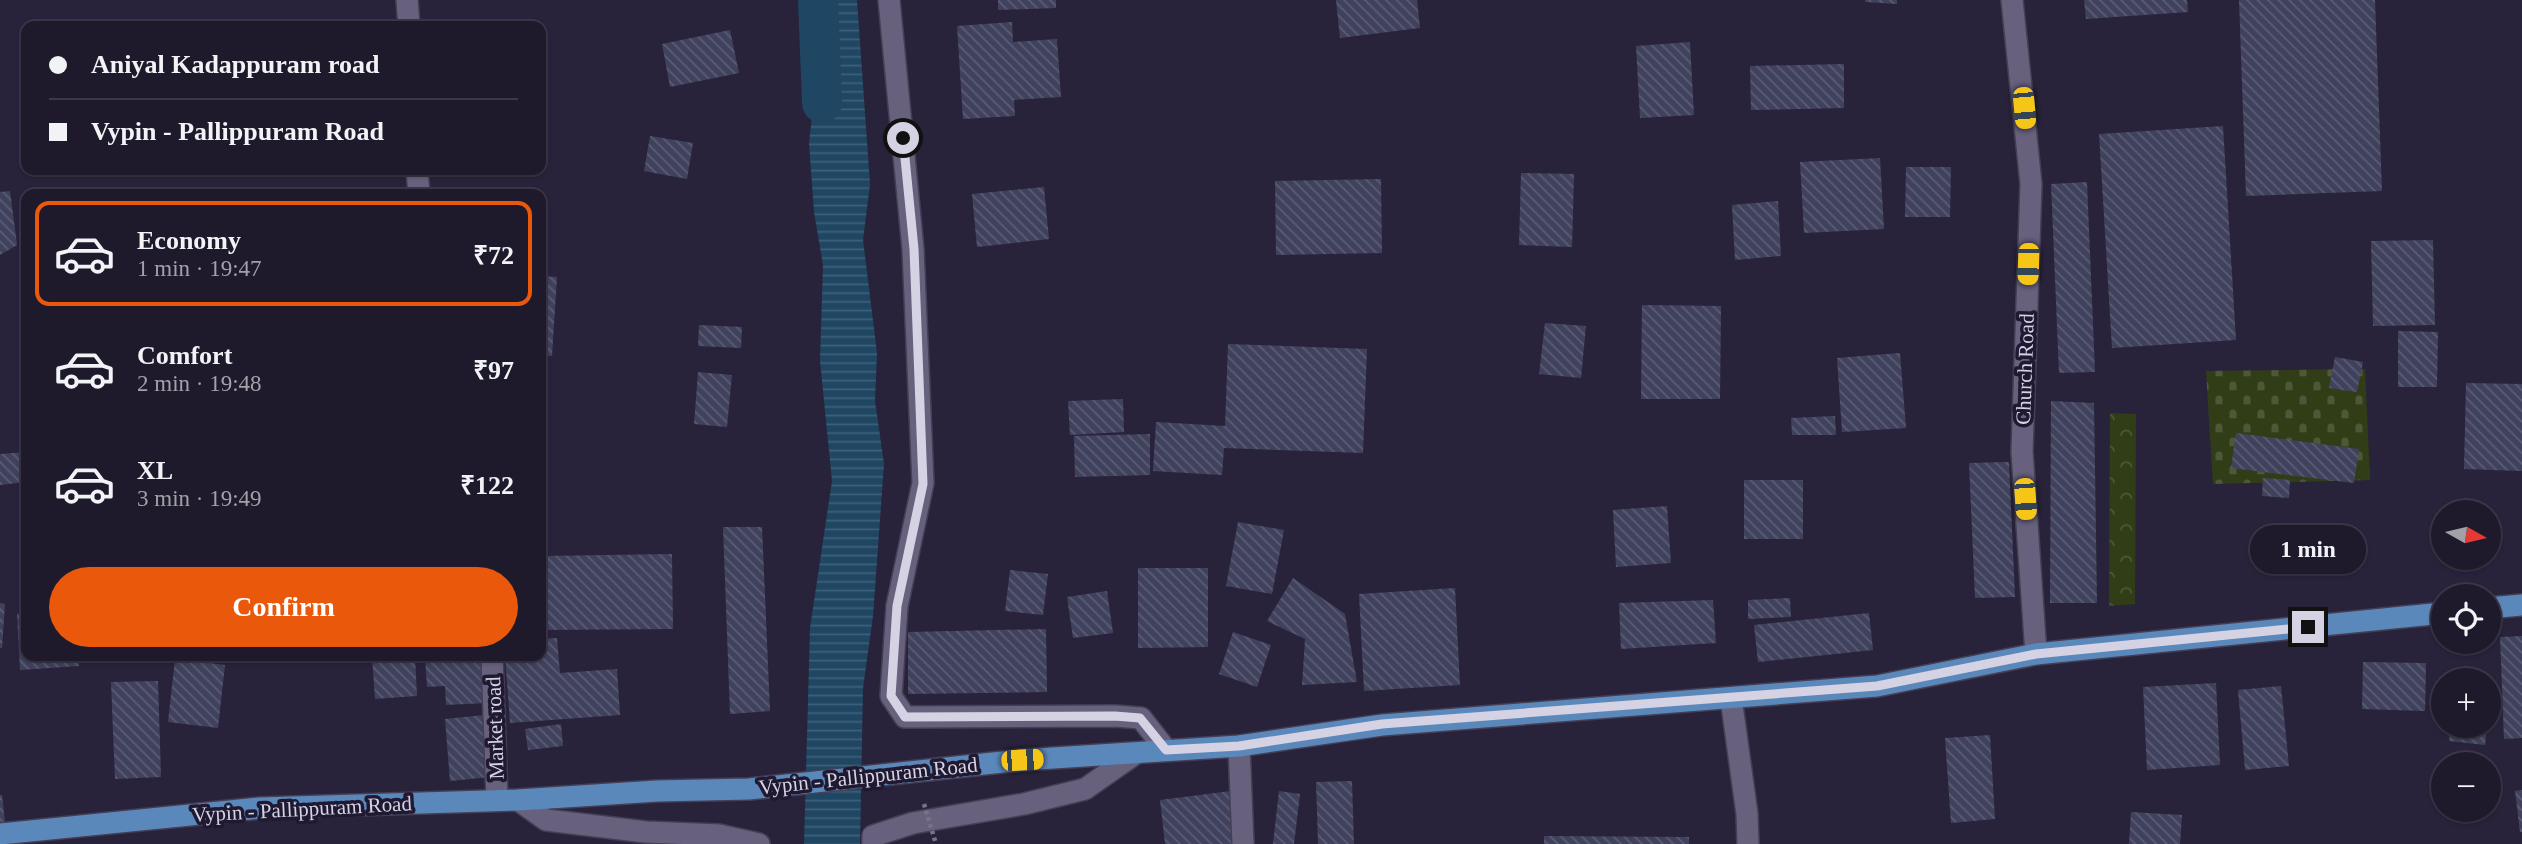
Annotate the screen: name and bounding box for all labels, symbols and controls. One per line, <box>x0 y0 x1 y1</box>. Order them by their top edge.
text: Aniyal Kadappuram road <box>91 50 379 79</box>
car <box>2012 86 2037 130</box>
text: Vypin - Pallippuram Road <box>91 117 384 146</box>
route start <box>887 122 919 154</box>
icon: car <box>53 222 116 285</box>
text: Economy <box>137 226 241 255</box>
text: ₹72 <box>473 241 514 270</box>
car <box>2017 243 2040 285</box>
text: 1 min · 19:47 <box>137 256 262 281</box>
street label: Church Road <box>2011 312 2039 425</box>
icon: car <box>53 337 116 400</box>
text: Comfort <box>137 341 232 370</box>
text: ₹97 <box>473 356 514 385</box>
text: 2 min · 19:48 <box>137 371 262 396</box>
icon: car <box>53 452 116 515</box>
text: XL <box>137 456 173 485</box>
text: ₹122 <box>460 471 514 500</box>
car <box>2014 477 2037 521</box>
text: 3 min · 19:49 <box>137 486 262 511</box>
north arrow <box>2431 500 2501 570</box>
map controls <box>2431 500 2501 822</box>
callout: 1 min <box>2250 526 2366 574</box>
text: 1 min <box>2280 537 2336 562</box>
button: Confirm <box>49 567 518 647</box>
button: locate <box>2431 584 2501 654</box>
route end <box>2292 611 2324 643</box>
button: + <box>2431 668 2501 738</box>
street label: Market road <box>481 676 509 780</box>
car <box>1001 748 1044 772</box>
button: − <box>2431 752 2501 822</box>
street label: Vypin - Pallippuram Road <box>757 753 979 799</box>
street label: Vypin - Pallippuram Road <box>192 791 413 827</box>

